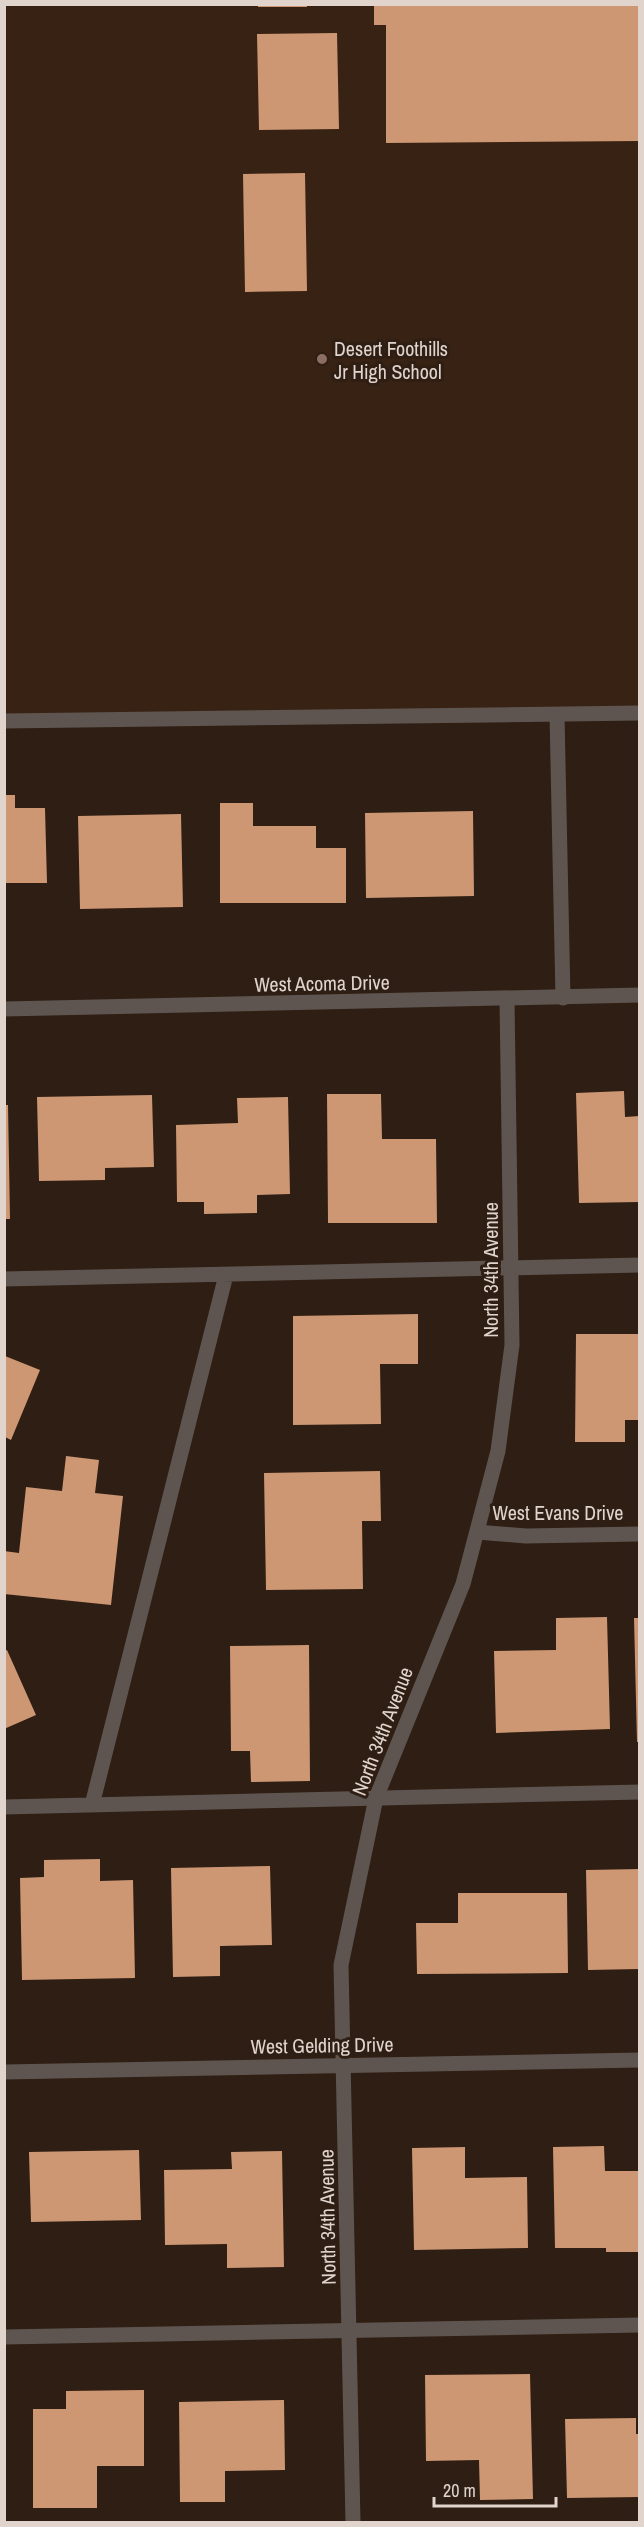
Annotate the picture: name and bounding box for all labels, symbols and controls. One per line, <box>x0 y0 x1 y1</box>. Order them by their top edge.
place label: Desert Foothills Jr High School <box>334 335 448 385</box>
marker: Desert Foothills Jr High School <box>315 352 329 366</box>
street label: West Acoma Drive <box>254 968 390 998</box>
street label: North 34th Avenue <box>477 1202 504 1338</box>
street label: West Evans Drive <box>493 1499 623 1526</box>
street label: North 34th Avenue <box>345 1663 419 1799</box>
street label: West Gelding Drive <box>250 2030 394 2060</box>
street label: North 34th Avenue <box>312 2149 342 2285</box>
scale bar <box>434 2470 556 2508</box>
text: 20 m <box>443 2478 476 2503</box>

